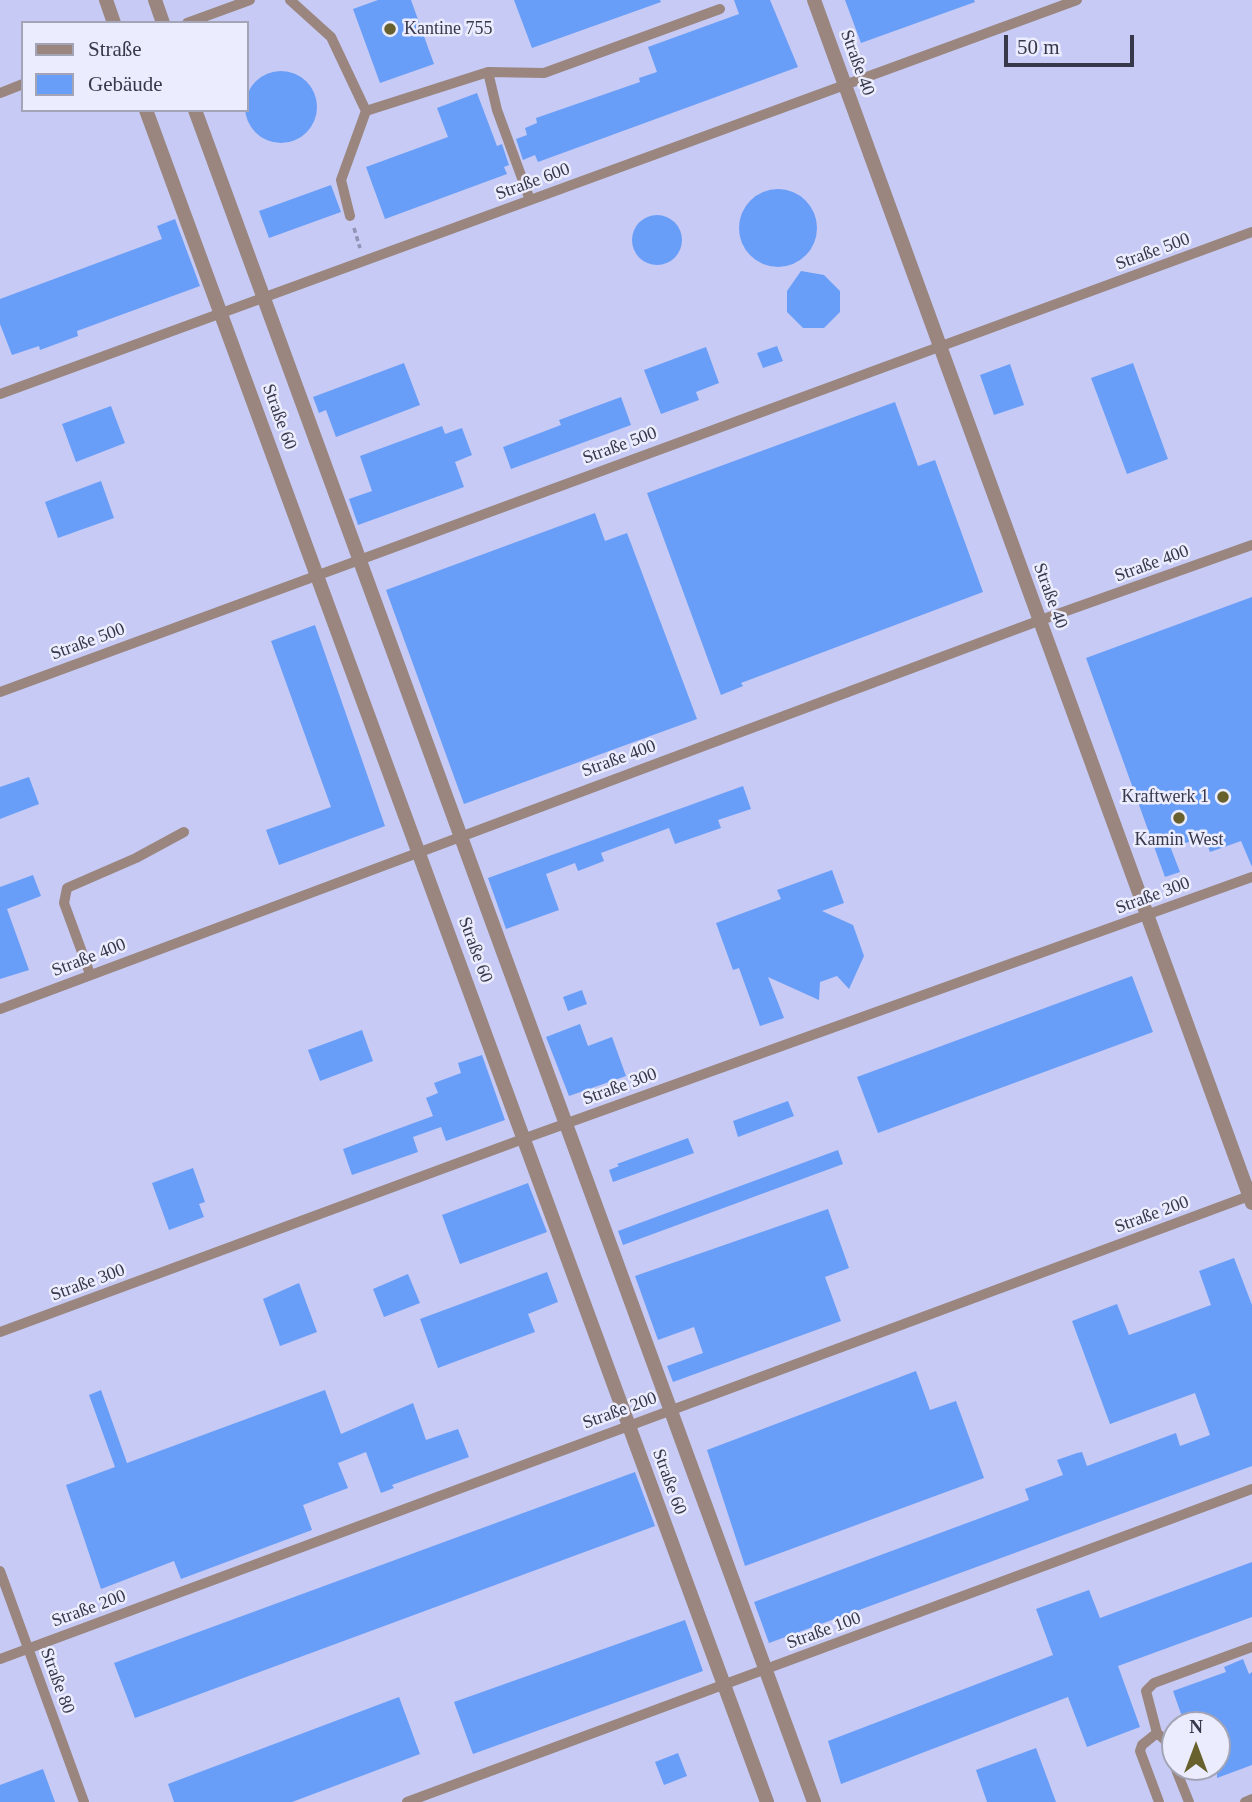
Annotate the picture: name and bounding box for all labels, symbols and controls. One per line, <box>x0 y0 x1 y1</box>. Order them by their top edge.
place label: Kantine 755 <box>404 18 492 40</box>
legend <box>21 21 248 112</box>
marker: Kantine 755 <box>382 21 398 37</box>
scale bar <box>1007 21 1136 65</box>
street label: Straße 40 <box>835 27 879 99</box>
text: 50 m <box>1017 35 1060 59</box>
text: Straße <box>88 37 142 61</box>
text: Gebäude <box>88 72 163 96</box>
street label: Straße 600 <box>493 159 573 205</box>
street label: Straße 500 <box>1113 229 1193 275</box>
street label: Straße 60 <box>257 381 301 453</box>
street label: Straße 500 <box>580 423 660 469</box>
street label: Straße 400 <box>1112 541 1192 587</box>
street label: Straße 40 <box>1028 560 1072 632</box>
street label: Straße 500 <box>48 619 128 665</box>
street label: Straße 400 <box>579 736 659 782</box>
place label: Kraftwerk 1 <box>1122 786 1209 808</box>
marker: Kraftwerk 1 <box>1215 789 1231 805</box>
marker: Kamin West <box>1171 810 1187 826</box>
place label: Kamin West <box>1134 829 1224 851</box>
street label: Straße 300 <box>1113 873 1193 919</box>
street label: Straße 60 <box>453 914 497 986</box>
street label: Straße 400 <box>49 934 129 982</box>
street label: Straße 300 <box>580 1064 660 1110</box>
street label: Straße 200 <box>1112 1192 1192 1238</box>
street label: Straße 300 <box>48 1260 128 1306</box>
street label: Straße 200 <box>580 1388 660 1434</box>
street label: Straße 60 <box>647 1446 691 1518</box>
street label: Straße 200 <box>49 1586 129 1632</box>
street label: Straße 100 <box>784 1608 864 1654</box>
street label: Straße 80 <box>35 1645 79 1717</box>
north arrow <box>1161 1711 1231 1781</box>
text: N <box>1189 1716 1203 1737</box>

